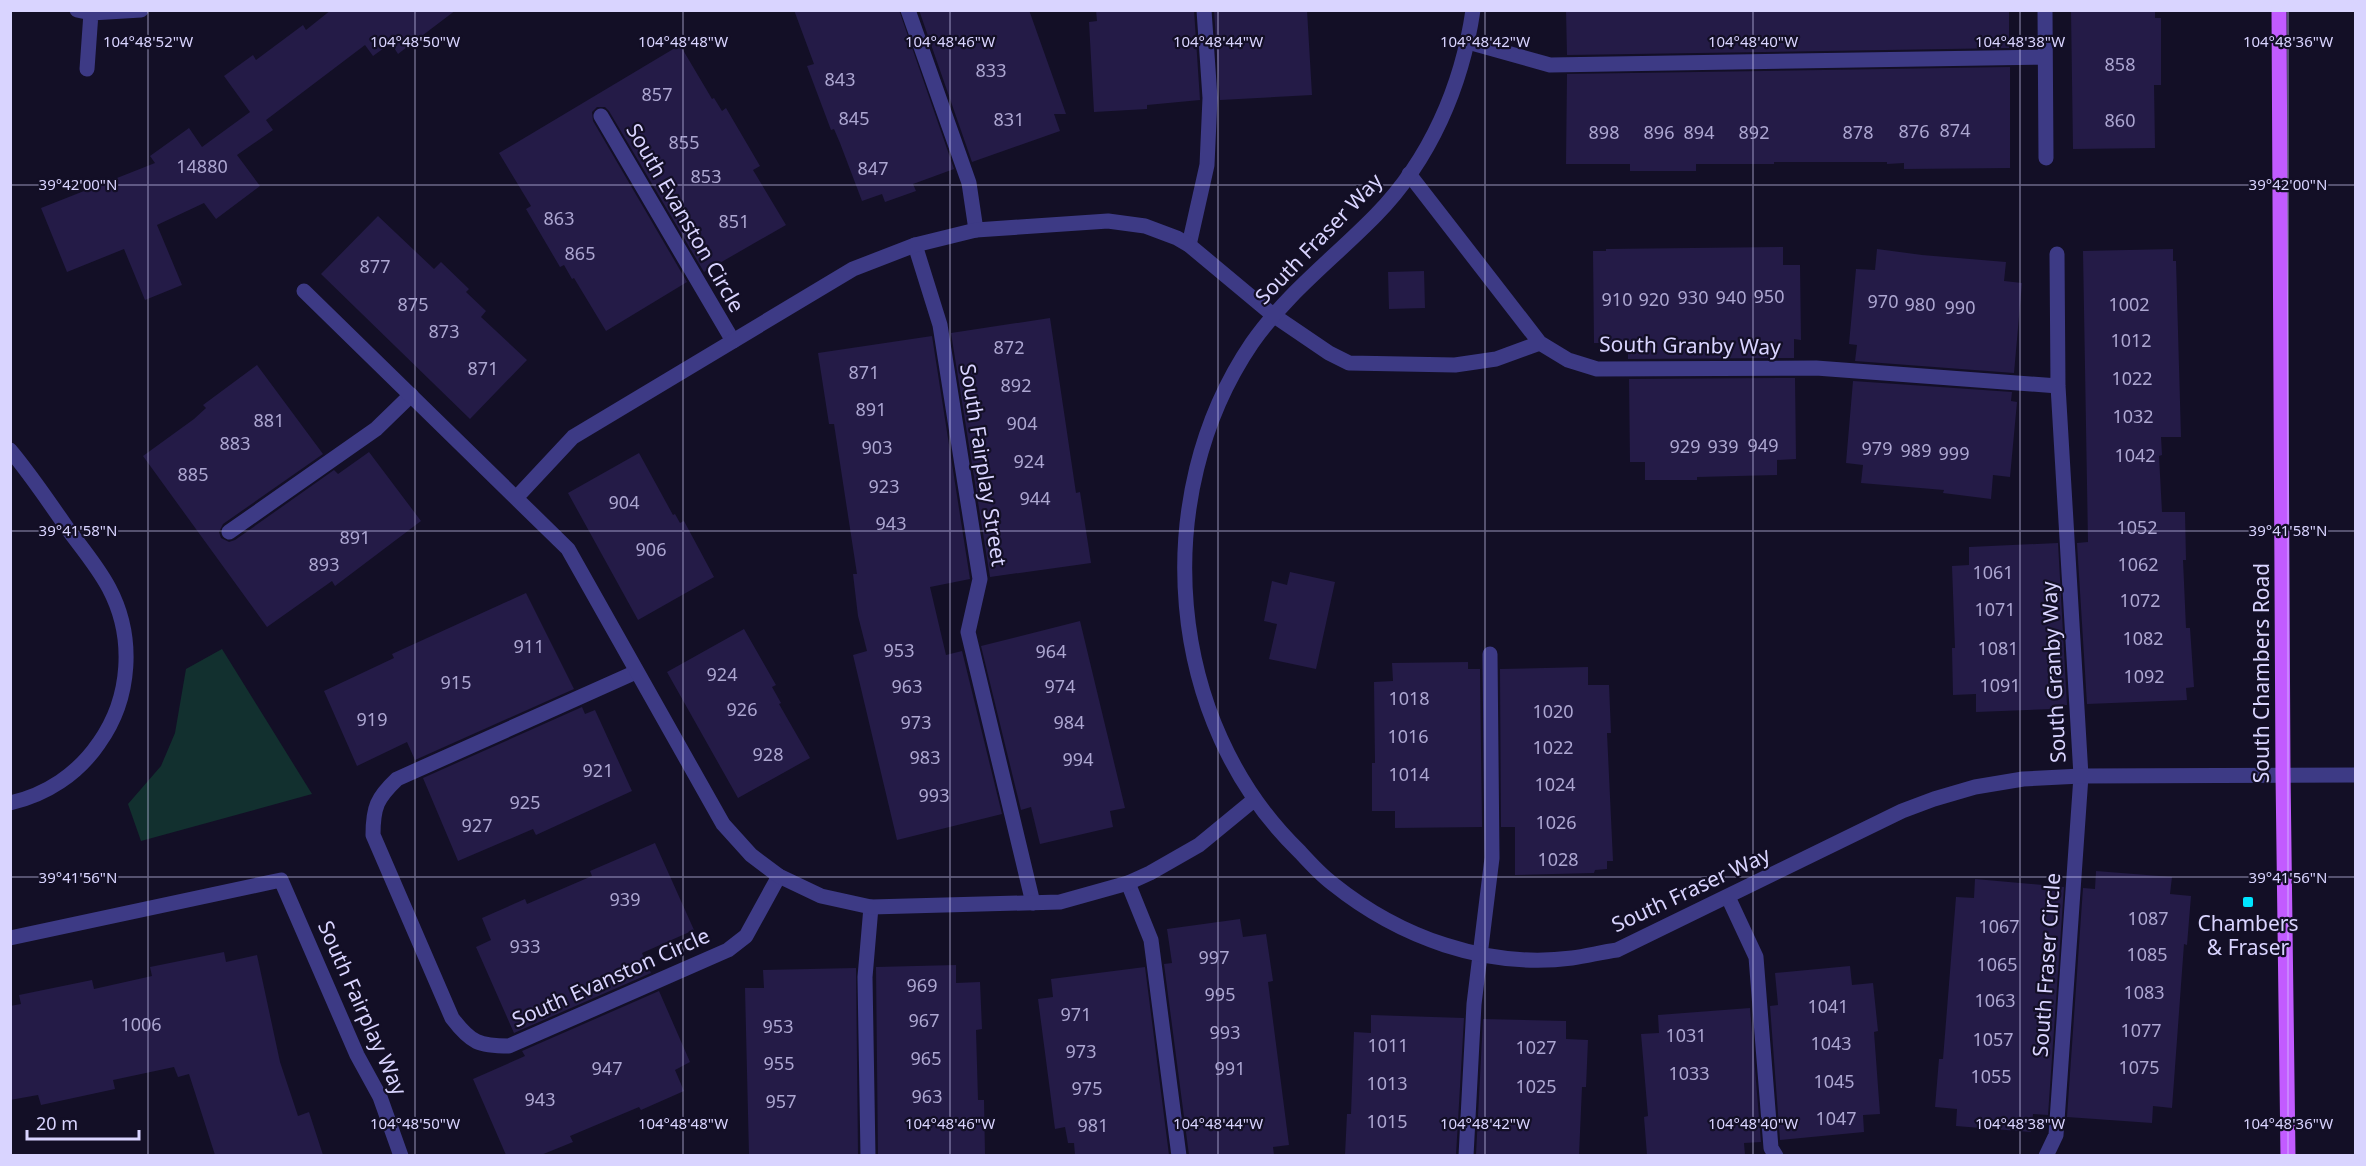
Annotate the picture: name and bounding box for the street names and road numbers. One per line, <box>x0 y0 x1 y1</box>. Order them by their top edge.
street label: South Evanston Circle <box>620 118 751 317</box>
street label: South Fraser Way <box>1249 167 1388 310</box>
street label: South Granby Way <box>1599 329 1781 361</box>
street label: South Fairplay Street <box>954 361 1014 569</box>
street label: South Chambers Road <box>2247 563 2275 783</box>
street label: South Granby Way <box>2034 580 2072 764</box>
street label: South Fraser Way <box>1607 840 1775 938</box>
street label: South Fraser Circle <box>2026 872 2066 1058</box>
street label: South Fairplay Way <box>312 916 414 1099</box>
street label: South Evanston Circle <box>507 921 714 1033</box>

